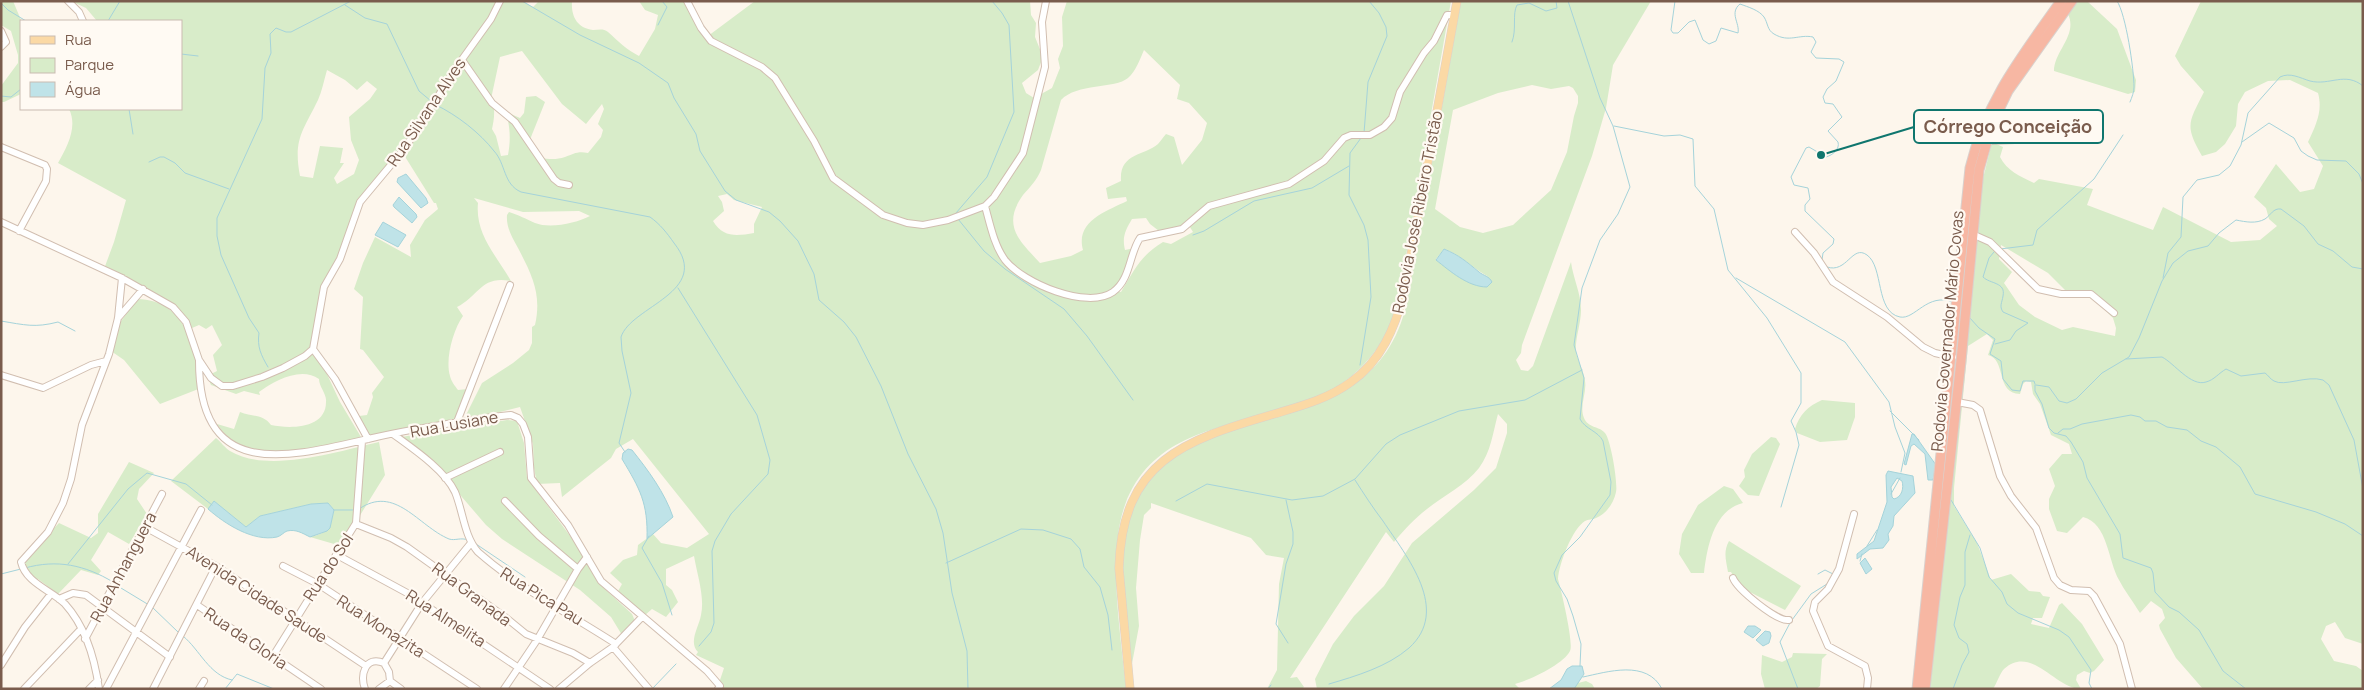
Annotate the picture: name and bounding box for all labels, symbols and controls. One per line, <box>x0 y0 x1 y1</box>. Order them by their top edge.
legend <box>20 20 182 110</box>
text: Rua <box>65 29 92 50</box>
street label: Rua Silvana Alves <box>381 53 471 171</box>
text: Parque <box>65 54 114 75</box>
text: Água <box>65 79 101 100</box>
street label: Rodovia José Ribeiro Tristão <box>1387 109 1447 315</box>
callout: Córrego Conceição <box>1914 110 2103 143</box>
text: Córrego Conceição <box>1924 114 2092 138</box>
street label: Rodovia Governador Mário Covas <box>1926 210 1968 452</box>
street label: Rua Lusiane <box>408 405 500 443</box>
street label: Rua Anhanguera <box>85 508 161 626</box>
street label: Rua do Sol <box>298 529 358 605</box>
street label: Avenida Cidade Saude <box>182 540 332 648</box>
street label: Rua Granada <box>428 557 516 631</box>
street label: Rua Pica Pau <box>496 562 588 630</box>
street label: Rua Almelita <box>402 584 490 652</box>
street label: Rua Monazita <box>333 589 429 663</box>
street label: Rua da Gloria <box>200 602 292 674</box>

